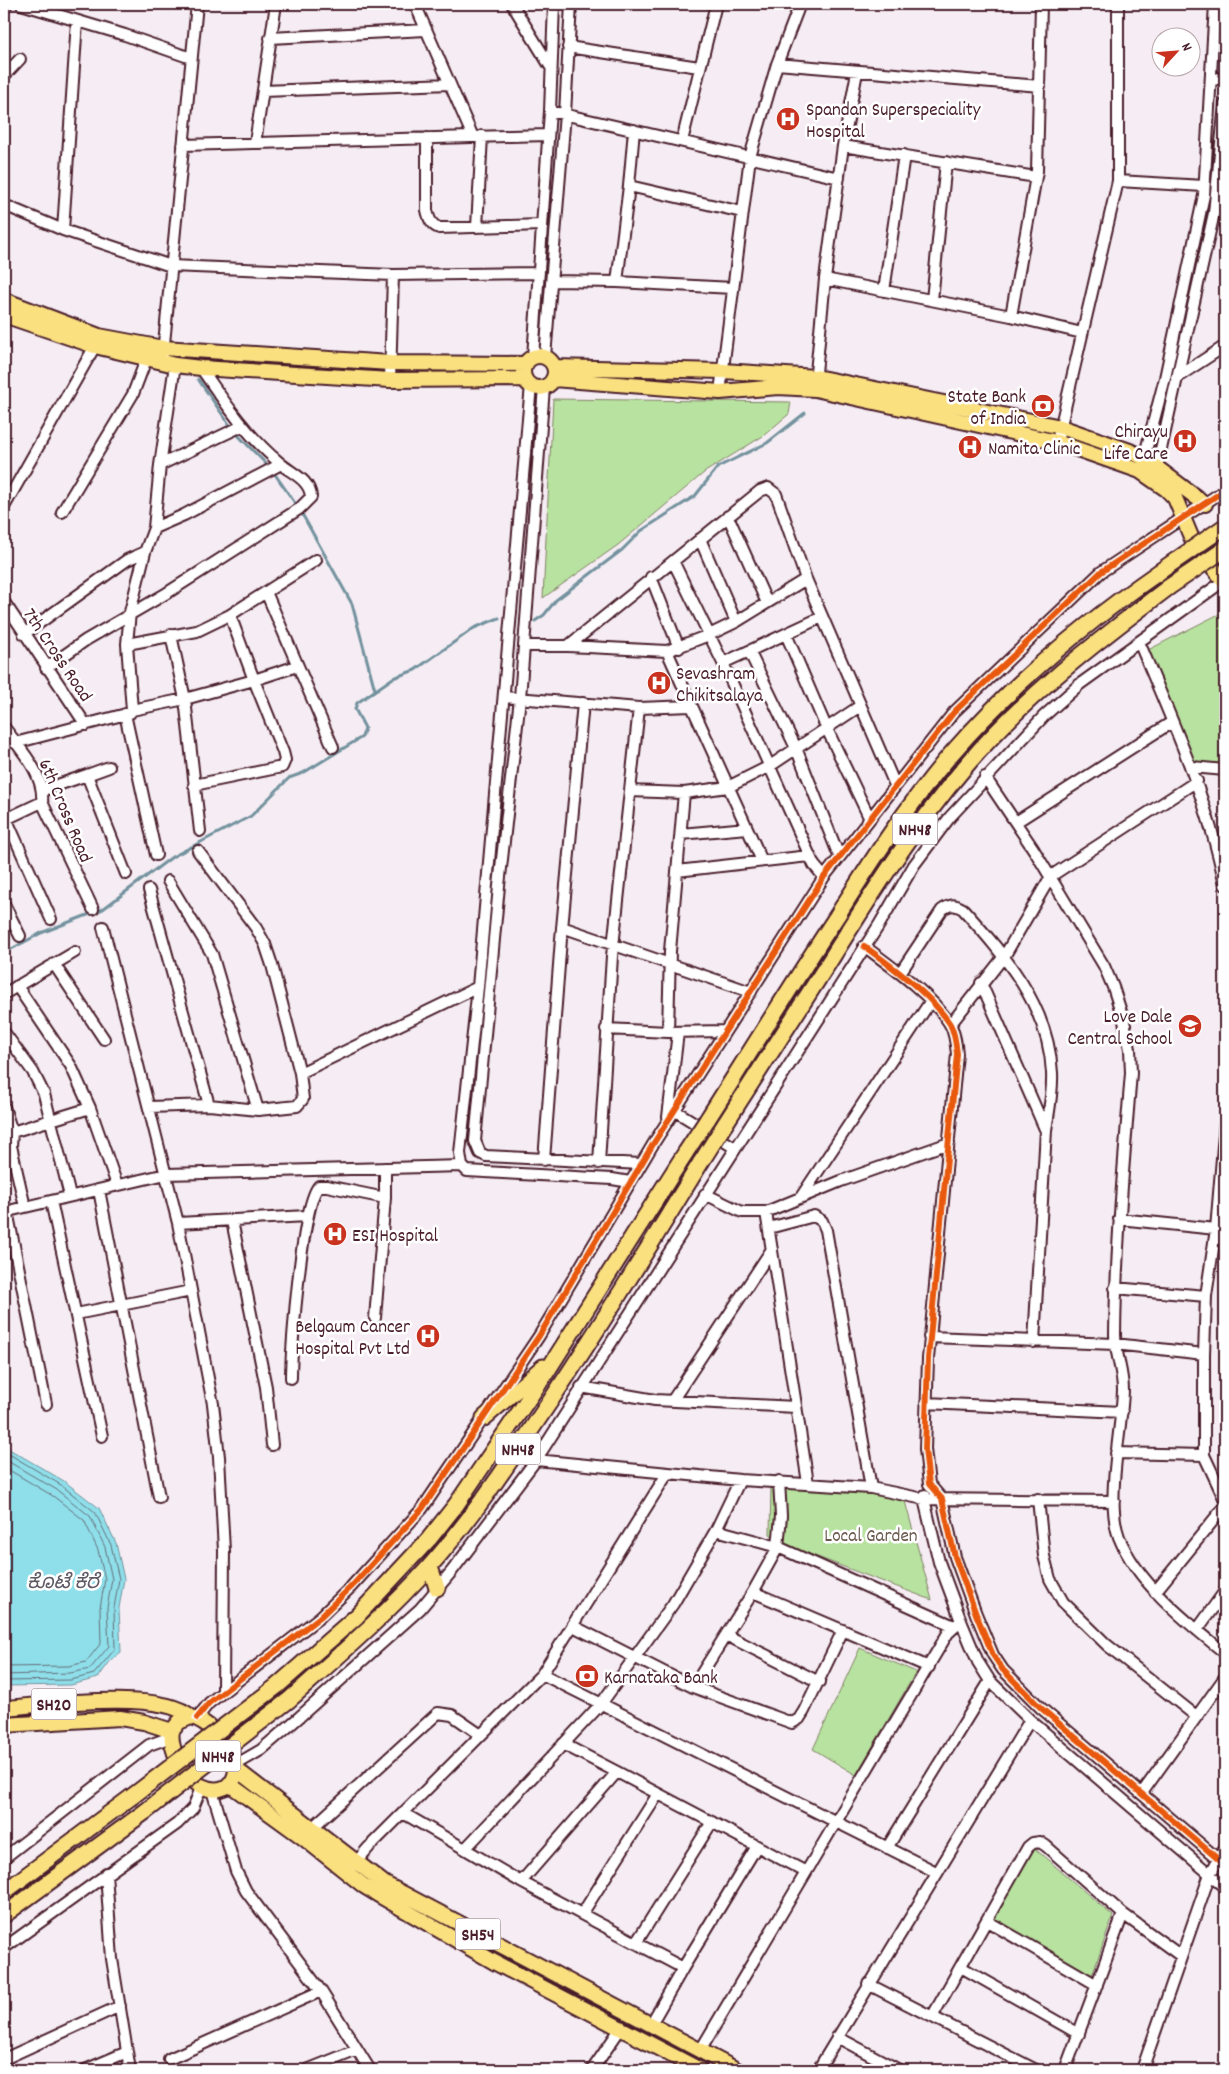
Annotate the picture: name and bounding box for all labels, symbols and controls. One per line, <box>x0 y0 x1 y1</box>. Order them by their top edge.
north arrow <box>1152 28 1202 78</box>
text: N <box>1175 40 1196 55</box>
place label: Spandan Superspeciality Hospital <box>806 98 981 147</box>
hospital icon: Spandan Superspeciality Hospital <box>775 106 801 132</box>
place label: State Bank of India <box>947 385 1027 434</box>
bank icon: State Bank of India <box>1030 393 1056 419</box>
place label: Chirayu Life Care <box>1104 420 1168 469</box>
hospital icon: Chirayu Life Care <box>1172 428 1198 454</box>
hospital icon: Namita Clinic <box>957 434 983 460</box>
place label: Namita Clinic <box>988 437 1080 464</box>
street label: 7th Cross Road <box>15 604 98 708</box>
place label: Sevashram Chikitsalaya <box>676 662 764 711</box>
hospital icon: Sevashram Chikitsalaya <box>646 670 672 696</box>
street label: 6th Cross Road <box>30 755 98 867</box>
road number: NH48 <box>892 814 938 844</box>
place label: Love Dale Central School <box>1067 1005 1172 1054</box>
school or university icon: Love Dale Central School <box>1177 1013 1203 1039</box>
hospital icon: ESI Hospital <box>322 1221 348 1247</box>
place label: ESI Hospital <box>352 1224 439 1251</box>
place label: Belgaum Cancer Hospital Pvt Ltd <box>295 1315 410 1364</box>
hospital icon: Belgaum Cancer Hospital Pvt Ltd <box>415 1323 441 1349</box>
road number: NH48 <box>496 1434 540 1465</box>
park label: Local Garden <box>824 1524 918 1551</box>
water label: ಕೊಟೆ ಕೆರೆ <box>27 1570 102 1598</box>
bank icon: Karnataka Bank <box>574 1663 600 1689</box>
place label: Karnataka Bank <box>604 1666 718 1693</box>
road number: SH20 <box>32 1688 76 1720</box>
road number: NH48 <box>196 1740 240 1772</box>
road number: SH54 <box>456 1918 500 1950</box>

